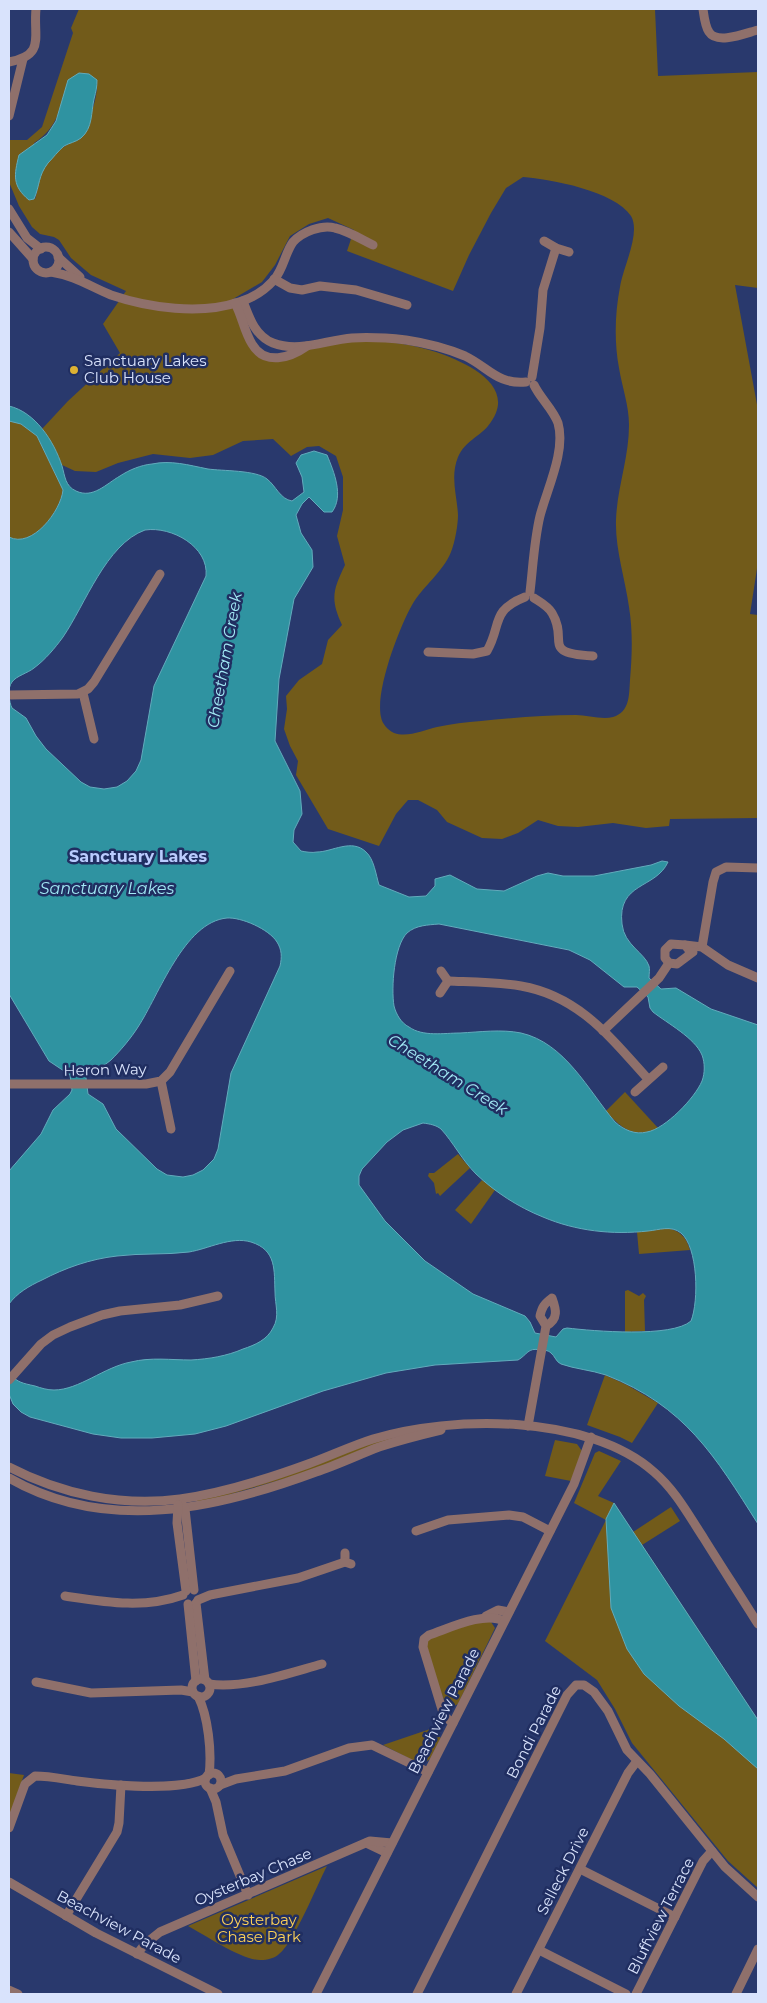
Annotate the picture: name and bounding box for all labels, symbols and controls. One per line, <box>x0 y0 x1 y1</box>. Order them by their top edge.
place label: Sanctuary Lakes Club House <box>84 351 206 387</box>
marker: Sanctuary Lakes Club House <box>68 364 80 376</box>
water label: Cheetham Creek <box>203 589 246 729</box>
district label: Sanctuary Lakes <box>69 847 207 866</box>
water label: Sanctuary Lakes <box>40 879 175 898</box>
water label: Cheetham Creek <box>384 1030 512 1120</box>
street label: Heron Way <box>63 1059 148 1080</box>
street label: Beachview Parade <box>404 1645 483 1777</box>
street label: Bondi Parade <box>502 1682 565 1781</box>
street label: Selleck Drive <box>532 1824 593 1918</box>
street label: Oysterbay Chase <box>191 1843 314 1910</box>
street label: Bluffview Terrace <box>623 1854 698 1977</box>
street label: Beachview Parade <box>54 1886 185 1967</box>
park label: Oysterbay Chase Park <box>217 1910 301 1946</box>

